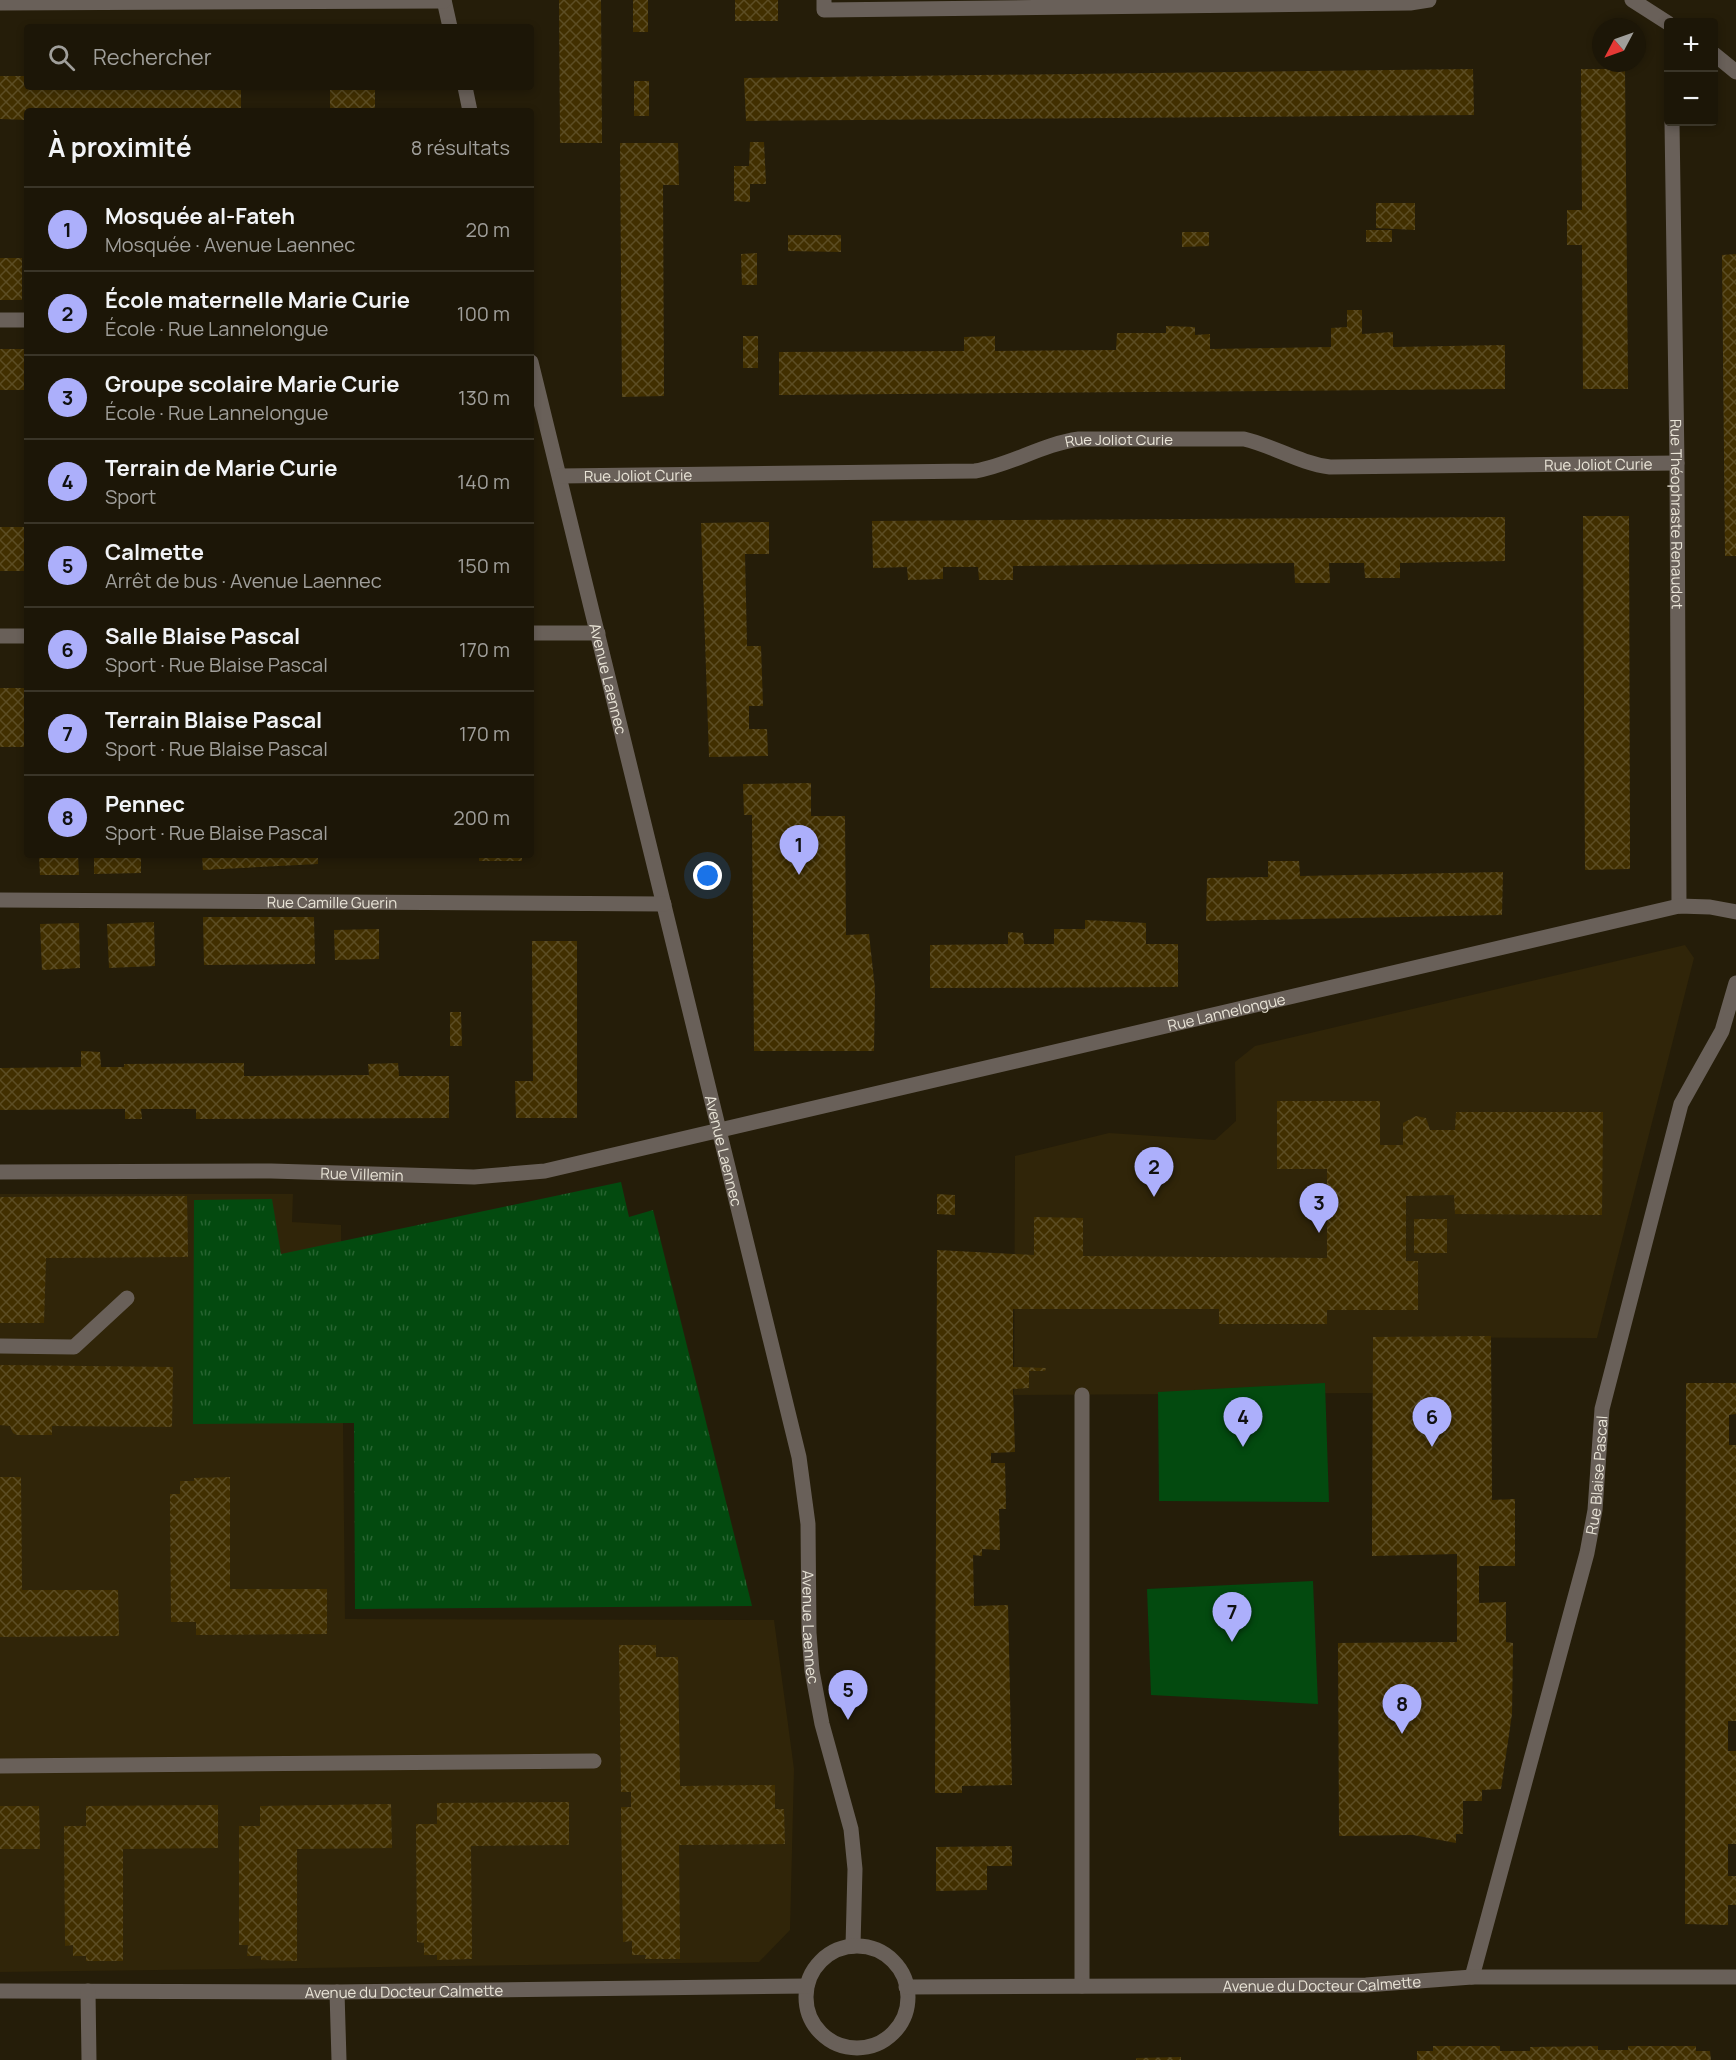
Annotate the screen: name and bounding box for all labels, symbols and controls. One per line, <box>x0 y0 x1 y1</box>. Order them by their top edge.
north arrow <box>1592 18 1646 72</box>
map controls <box>1664 18 1718 126</box>
button: + <box>1664 18 1718 72</box>
search box <box>24 24 534 90</box>
icon: search <box>45 41 78 74</box>
text: Rechercher <box>93 42 212 72</box>
button: − <box>1664 72 1718 126</box>
text: À proximité <box>48 129 192 165</box>
text: 8 résultats <box>411 134 510 161</box>
text: Mosquée al-Fateh <box>105 201 295 231</box>
text: 1 <box>63 216 72 243</box>
text: 20 m <box>465 216 510 243</box>
text: Mosquée · Avenue Laennec <box>105 231 355 258</box>
text: École maternelle Marie Curie <box>105 285 410 315</box>
text: 2 <box>62 300 73 327</box>
text: 100 m <box>457 300 510 327</box>
text: École · Rue Lannelongue <box>105 315 329 342</box>
text: Groupe scolaire Marie Curie <box>105 369 400 399</box>
text: 3 <box>62 384 73 411</box>
text: 130 m <box>458 384 510 411</box>
text: École · Rue Lannelongue <box>105 399 329 426</box>
street label: Rue Théophraste Renaudot <box>1666 419 1688 609</box>
street label: Rue Joliot Curie <box>1063 428 1173 452</box>
text: Terrain de Marie Curie <box>105 453 338 483</box>
street label: Rue Joliot Curie <box>1544 453 1653 475</box>
street label: Rue Joliot Curie <box>584 464 692 486</box>
text: 4 <box>61 468 74 495</box>
text: 140 m <box>457 468 510 495</box>
text: Sport <box>105 483 156 510</box>
text: Calmette <box>105 537 204 567</box>
text: 5 <box>62 552 73 579</box>
text: 150 m <box>457 552 510 579</box>
text: Arrêt de bus · Avenue Laennec <box>105 567 382 594</box>
text: Salle Blaise Pascal <box>105 621 300 651</box>
street label: Avenue Laennec <box>585 621 632 736</box>
text: 6 <box>61 636 74 663</box>
text: 170 m <box>459 636 510 663</box>
text: Sport · Rue Blaise Pascal <box>105 651 328 678</box>
text: Terrain Blaise Pascal <box>105 705 322 735</box>
text: 7 <box>62 720 73 747</box>
text: 170 m <box>459 720 510 747</box>
text: Sport · Rue Blaise Pascal <box>105 735 328 762</box>
text: Pennec <box>105 789 185 819</box>
text: 8 <box>61 804 74 831</box>
text: 200 m <box>453 804 510 831</box>
text: Sport · Rue Blaise Pascal <box>105 819 328 846</box>
pin: 1 <box>780 826 818 875</box>
your location <box>693 861 722 890</box>
street label: Rue Camille Guerin <box>267 891 397 913</box>
street label: Rue Lannelongue <box>1165 988 1288 1036</box>
street label: Avenue Laennec <box>700 1093 748 1209</box>
pin: 2 <box>1134 1148 1174 1197</box>
street label: Rue Villemin <box>320 1162 404 1185</box>
pin: 3 <box>1300 1184 1338 1233</box>
pin: 4 <box>1224 1398 1262 1447</box>
pin: 6 <box>1412 1398 1452 1447</box>
street label: Rue Blaise Pascal <box>1580 1415 1612 1536</box>
street label: Avenue Laennec <box>798 1570 825 1686</box>
pin: 7 <box>1212 1592 1252 1642</box>
pin: 5 <box>828 1670 868 1720</box>
pin: 8 <box>1382 1684 1422 1734</box>
street label: Avenue du Docteur Calmette <box>1223 1970 1422 1996</box>
street label: Avenue du Docteur Calmette <box>305 1979 503 2003</box>

